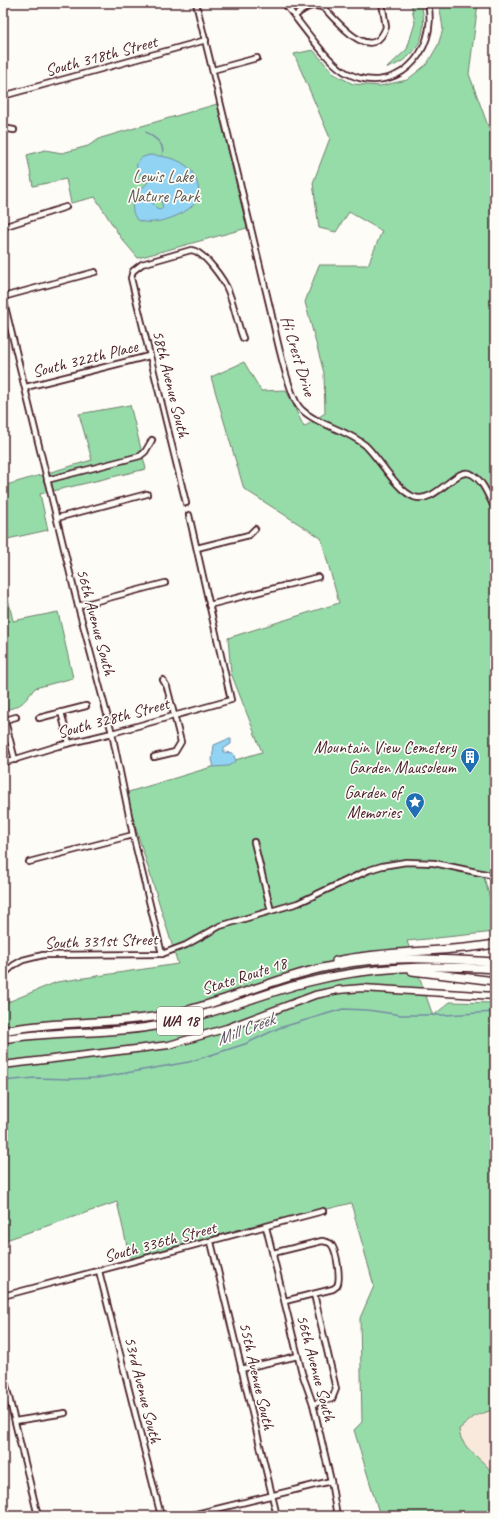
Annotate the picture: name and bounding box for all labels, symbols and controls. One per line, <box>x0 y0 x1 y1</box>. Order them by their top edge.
street label: South 318th Street <box>43 30 162 81</box>
park label: Lewis Lake Nature Park <box>127 166 201 207</box>
street label: Hi Crest Drive <box>276 313 321 400</box>
street label: 58th Avenue South <box>148 328 195 441</box>
street label: South 322th Place <box>30 335 141 382</box>
street label: 56th Avenue South <box>72 566 121 679</box>
street label: South 328th Street <box>55 692 174 743</box>
place label: Mountain View Cemetery Garden Mausoleum <box>314 737 457 778</box>
building icon: Mountain View Cemetery Garden Mausoleum <box>459 746 481 774</box>
place label: Garden of Memories <box>344 782 405 823</box>
place icon: Garden of Memories <box>404 791 426 819</box>
street label: South 331st Street <box>44 928 160 953</box>
street label: State Route 18 <box>199 952 291 1000</box>
road number: WA 18 <box>157 1007 203 1035</box>
water label: Mill Creek <box>213 1007 280 1050</box>
street label: South 336th Street <box>102 1216 221 1267</box>
street label: 56th Avenue South <box>292 1312 341 1425</box>
street label: 55th Avenue South <box>234 1320 280 1433</box>
street label: 53rd Avenue South <box>120 1334 167 1447</box>

